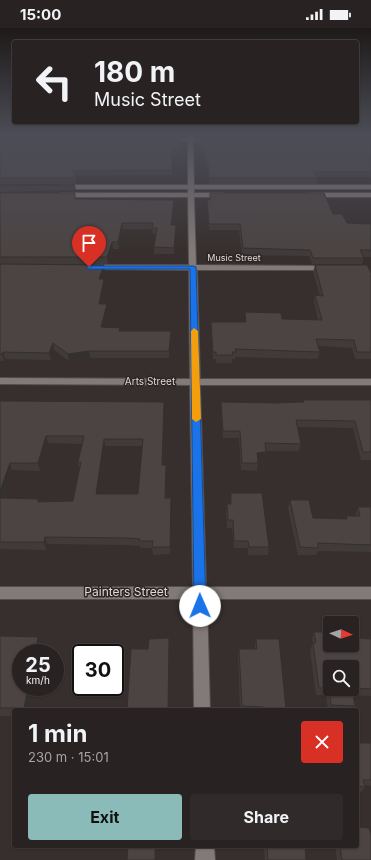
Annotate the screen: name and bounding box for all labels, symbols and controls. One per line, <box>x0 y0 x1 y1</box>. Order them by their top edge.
text: 15:00 <box>20 5 61 24</box>
text: 180 m <box>94 55 175 89</box>
icon: left <box>28 56 80 108</box>
text: Music Street <box>94 89 201 110</box>
pin <box>72 226 106 267</box>
icon: arrive <box>78 232 100 254</box>
street label: Music Street <box>207 252 261 263</box>
street label: Arts Street <box>125 375 176 387</box>
street label: Painters Street <box>84 584 168 599</box>
position arrow <box>179 585 221 627</box>
north arrow <box>323 616 359 652</box>
map controls <box>323 616 359 696</box>
speed limit sign: 30 <box>72 644 124 696</box>
text: 25 <box>25 653 51 677</box>
button: search <box>323 660 359 696</box>
text: km/h <box>26 674 50 686</box>
text: 1 min <box>28 719 87 748</box>
button: close <box>301 721 343 763</box>
text: 230 m · 15:01 <box>28 749 109 765</box>
button: Exit <box>28 794 182 840</box>
button: Share <box>190 794 343 840</box>

